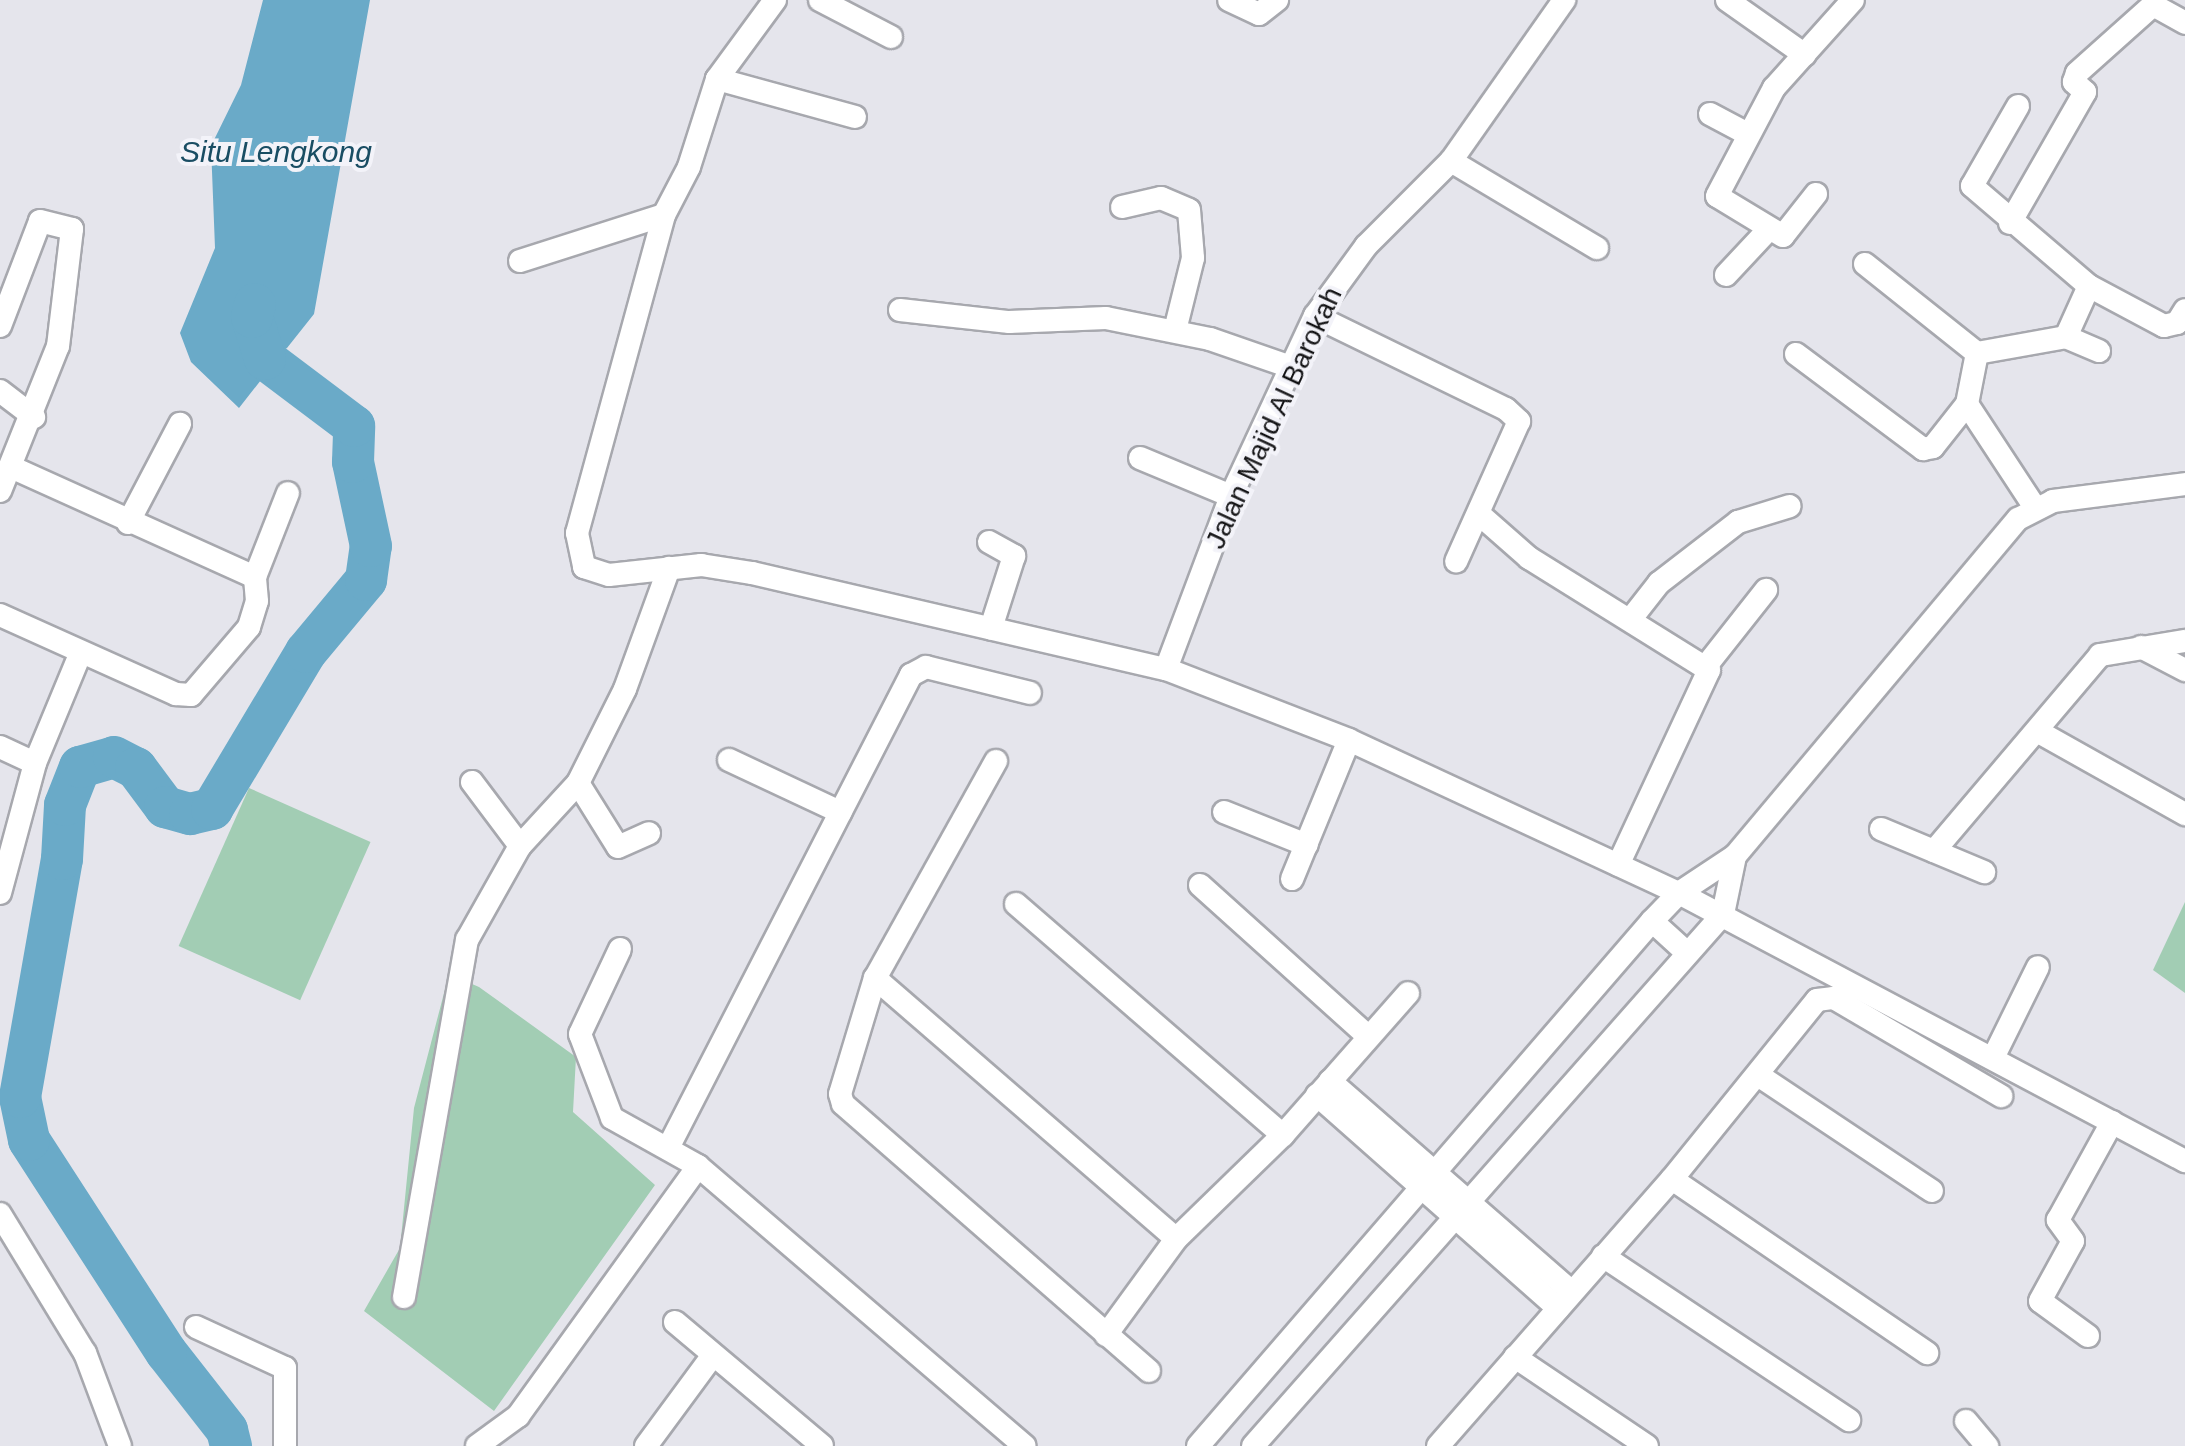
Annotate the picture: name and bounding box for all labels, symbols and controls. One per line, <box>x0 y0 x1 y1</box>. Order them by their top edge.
water label: Situ Lengkong <box>180 134 372 170</box>
street label: Jalan Majid Al Barokah <box>1198 281 1350 555</box>

